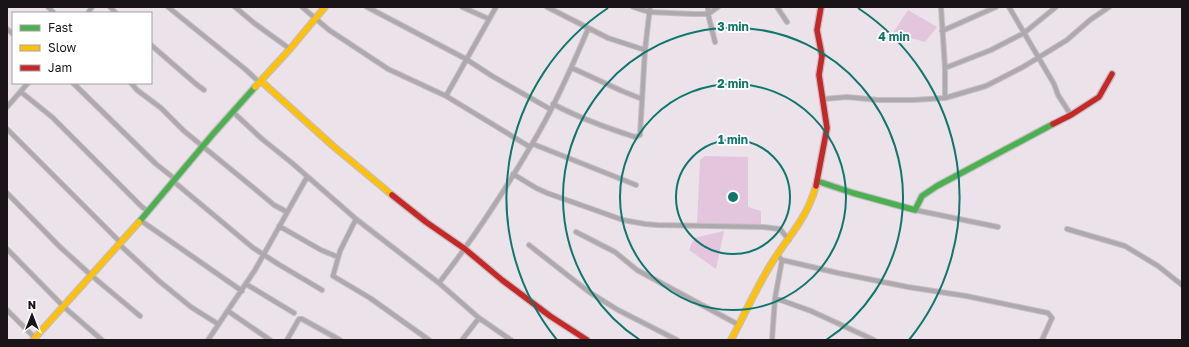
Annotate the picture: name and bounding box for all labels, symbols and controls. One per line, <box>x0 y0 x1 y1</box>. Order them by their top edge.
legend <box>12 12 152 84</box>
text: 3 min <box>717 19 749 34</box>
text: Fast <box>48 20 73 35</box>
text: 4 min <box>878 29 910 44</box>
text: Slow <box>48 40 76 55</box>
text: Jam <box>48 60 72 75</box>
text: 2 min <box>717 76 749 91</box>
text: 1 min <box>718 132 748 147</box>
centre of rings <box>726 190 740 204</box>
north arrow <box>12 295 52 335</box>
text: N <box>28 298 36 311</box>

